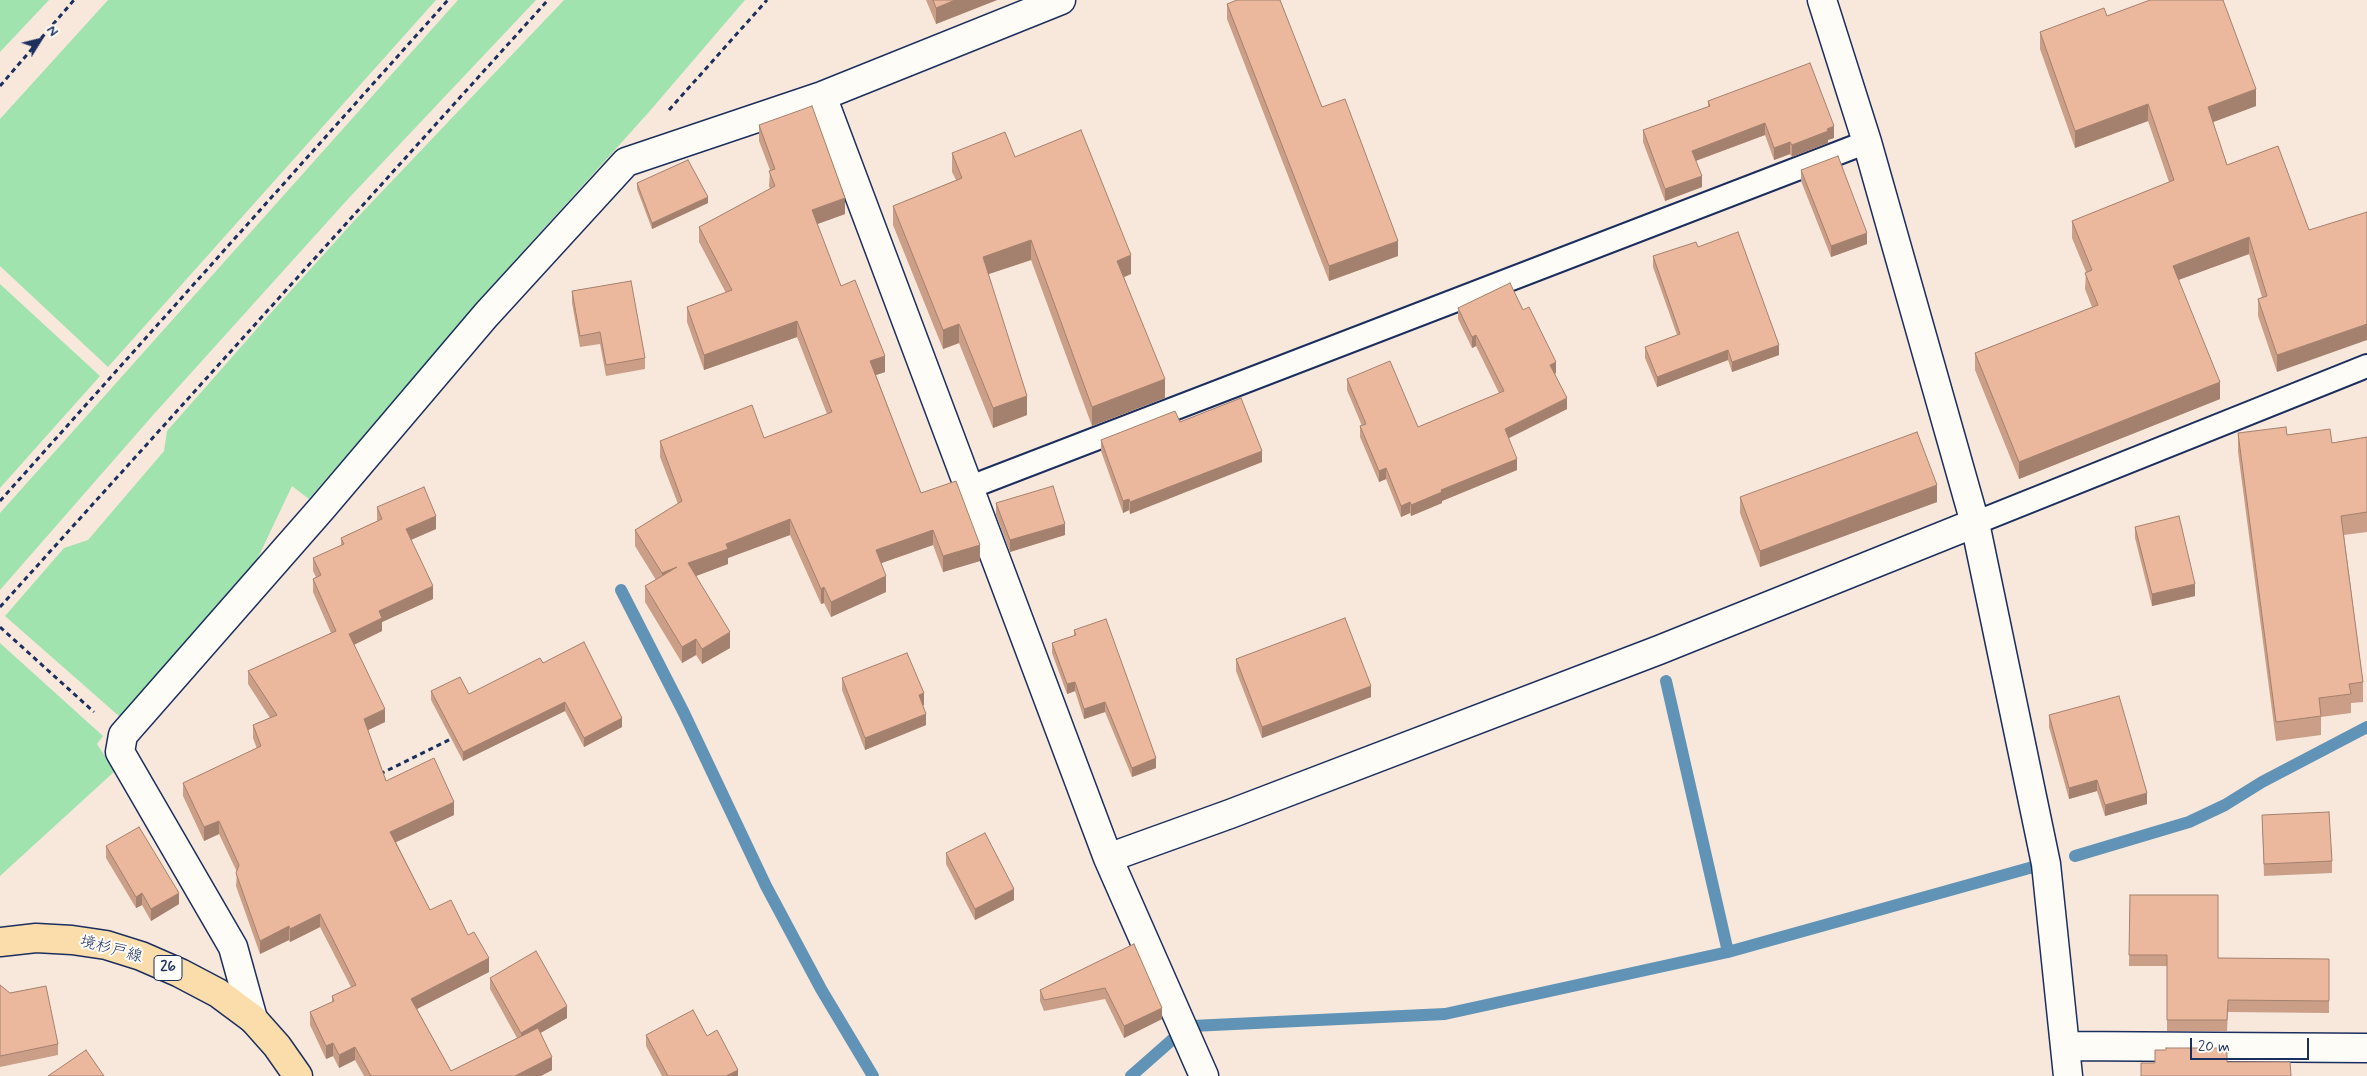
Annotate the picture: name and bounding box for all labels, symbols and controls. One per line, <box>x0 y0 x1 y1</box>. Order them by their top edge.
north arrow <box>15 15 65 65</box>
text: N <box>42 22 62 40</box>
street label: 境杉戸線 <box>78 932 144 968</box>
road number: 26 <box>154 956 182 980</box>
scale bar <box>2192 1028 2311 1060</box>
text: 20 m <box>2198 1037 2230 1057</box>

